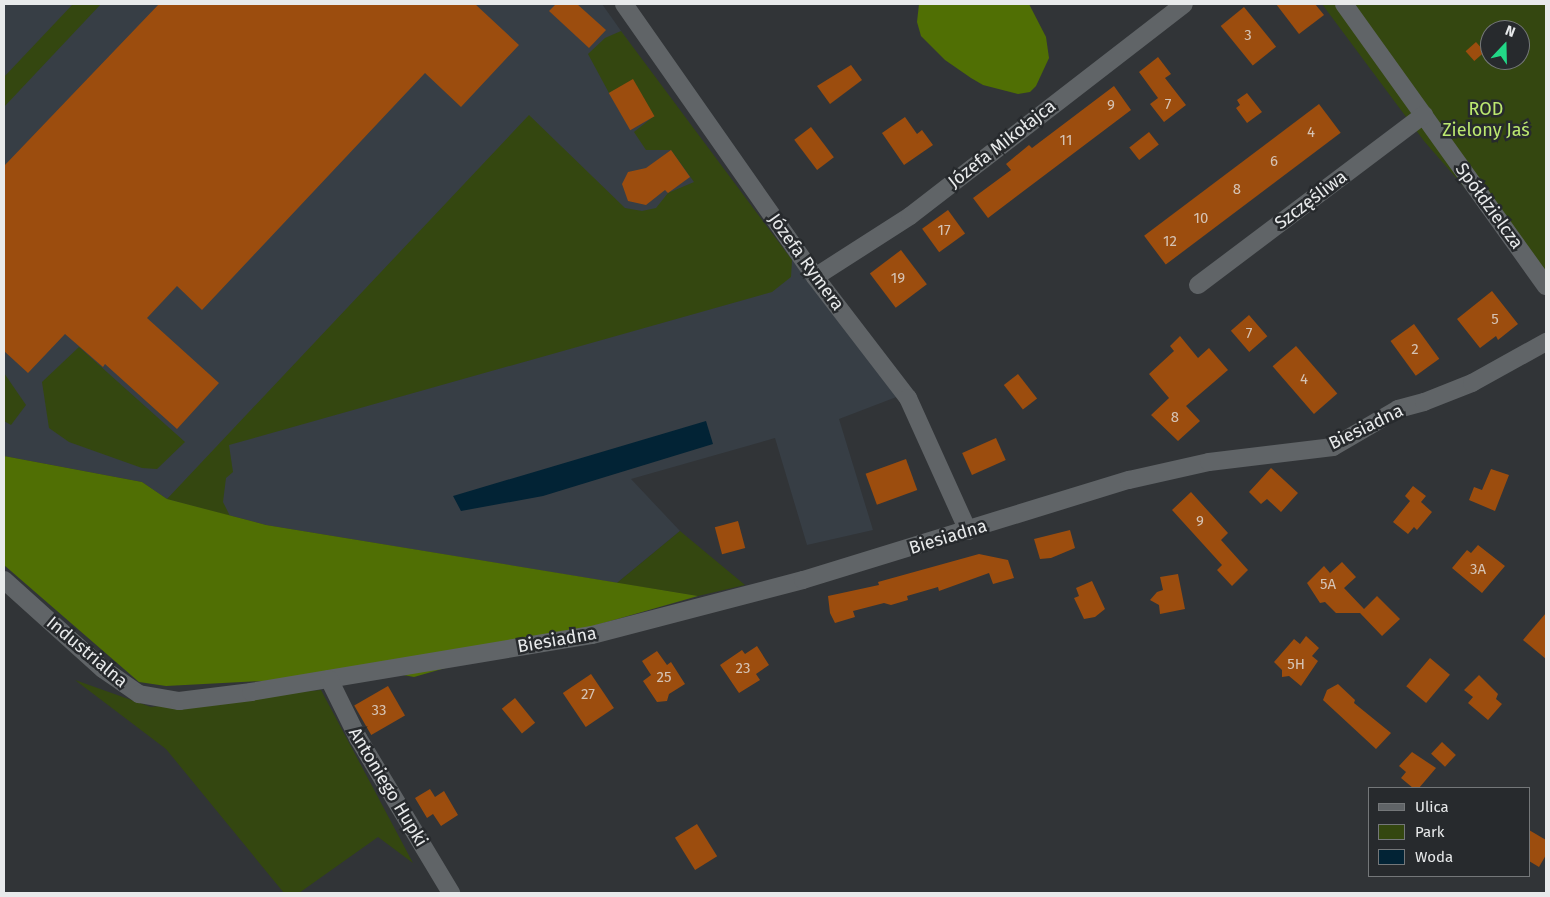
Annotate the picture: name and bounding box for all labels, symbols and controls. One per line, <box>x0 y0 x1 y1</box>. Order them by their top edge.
north arrow <box>1480 20 1530 70</box>
text: N <box>1503 22 1518 41</box>
house number: 3 <box>1244 27 1252 45</box>
street label: Józefa Mikołajca <box>944 95 1060 193</box>
house number: 7 <box>1165 96 1171 114</box>
house number: 9 <box>1107 97 1115 115</box>
park label: ROD Zielony Jaś <box>1442 99 1530 142</box>
house number: 4 <box>1307 124 1315 142</box>
house number: 11 <box>1060 132 1072 150</box>
house number: 6 <box>1270 153 1278 171</box>
street label: Spółdzielcza <box>1451 159 1527 253</box>
street label: Szczęśliwa <box>1271 166 1351 234</box>
house number: 8 <box>1233 181 1241 199</box>
street label: Józefa Rymera <box>764 209 848 315</box>
house number: 10 <box>1194 210 1208 228</box>
house number: 17 <box>937 222 951 240</box>
house number: 12 <box>1163 233 1177 251</box>
house number: 19 <box>891 270 905 288</box>
house number: 5 <box>1491 311 1499 329</box>
house number: 7 <box>1246 325 1252 343</box>
house number: 2 <box>1411 341 1419 359</box>
house number: 4 <box>1300 371 1308 389</box>
street label: Biesiadna <box>1325 400 1407 454</box>
house number: 8 <box>1171 409 1179 427</box>
house number: 9 <box>1196 513 1204 531</box>
street label: Biesiadna <box>906 515 990 559</box>
house number: 3A <box>1470 561 1486 579</box>
house number: 5A <box>1320 576 1336 594</box>
street label: Industrialna <box>42 612 132 692</box>
street label: Biesiadna <box>516 622 598 658</box>
house number: 5H <box>1287 656 1305 674</box>
house number: 23 <box>736 660 750 678</box>
house number: 25 <box>657 669 671 687</box>
house number: 27 <box>581 686 595 704</box>
house number: 33 <box>372 702 386 720</box>
street label: Antoniego Hupki <box>344 724 432 850</box>
legend <box>1368 787 1530 877</box>
text: Ulica <box>1415 798 1449 816</box>
text: Park <box>1415 823 1445 841</box>
text: Woda <box>1415 848 1453 866</box>

